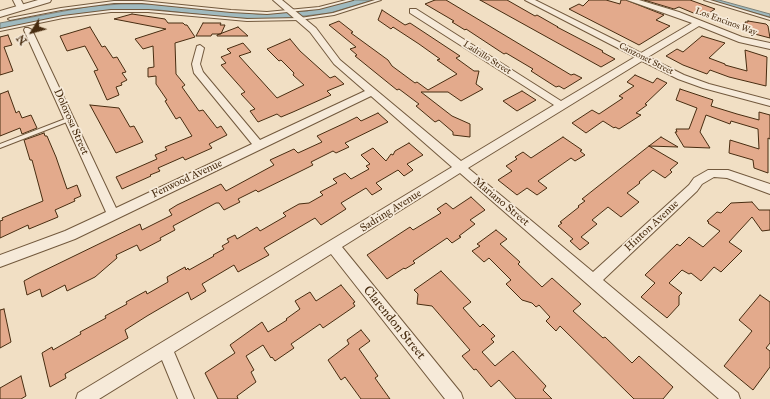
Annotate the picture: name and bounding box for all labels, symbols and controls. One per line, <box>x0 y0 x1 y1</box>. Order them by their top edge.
street label: Los Encinos Way <box>694 6 758 38</box>
north arrow <box>12 12 52 52</box>
text: N <box>14 32 30 47</box>
street label: Ladrillo Street <box>461 39 513 77</box>
street label: Canzonet Street <box>617 41 675 77</box>
street label: Dolorosa Street <box>51 87 91 157</box>
street label: Fenwood Avenue <box>149 157 225 201</box>
street label: Mariano Street <box>470 175 532 229</box>
street label: Sadring Avenue <box>358 187 424 235</box>
street label: Hinton Avenue <box>622 198 682 254</box>
street label: Clarendon Street <box>359 283 429 363</box>

